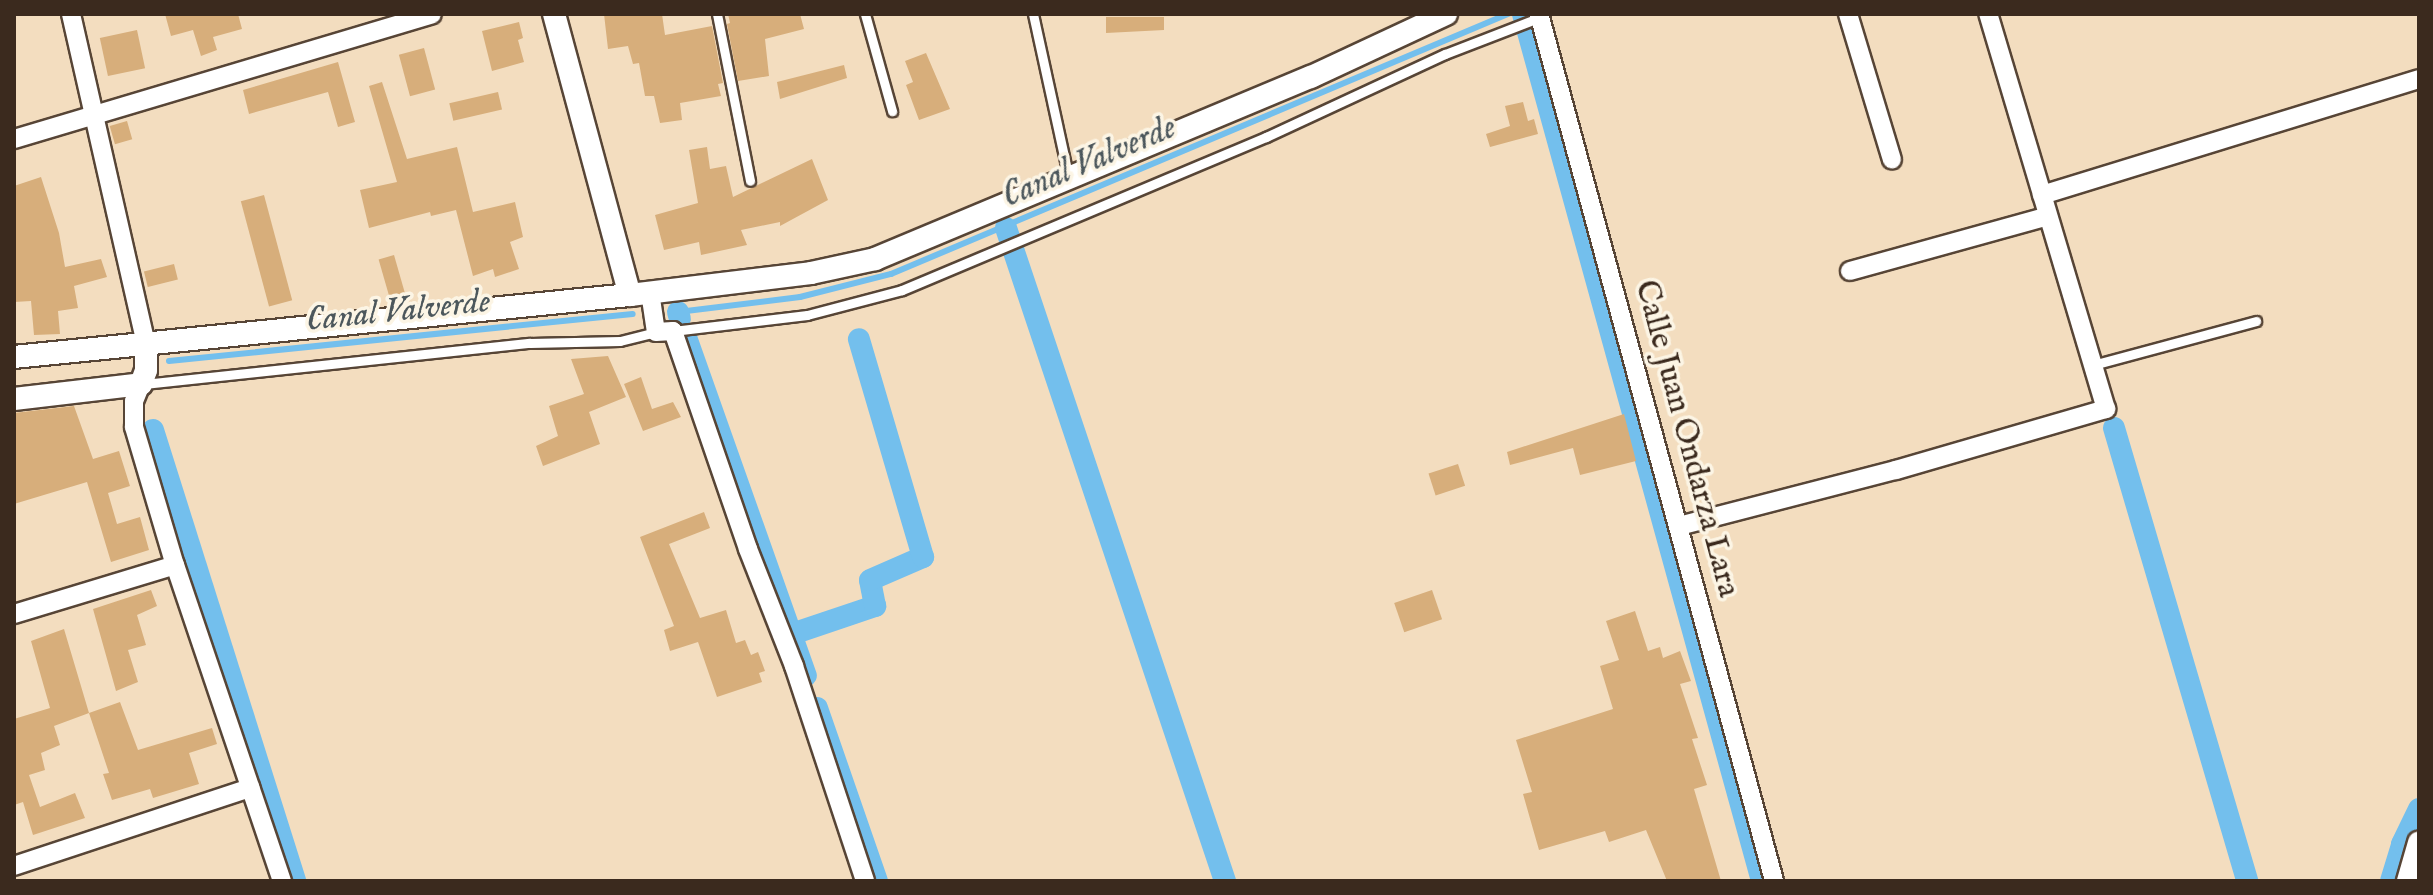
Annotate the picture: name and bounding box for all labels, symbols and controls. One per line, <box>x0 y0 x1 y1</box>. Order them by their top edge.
water label: Canal Valverde <box>996 107 1182 217</box>
street label: Calle Juan Ondarza Lara <box>1625 276 1747 602</box>
water label: Canal Valverde <box>304 281 492 341</box>

